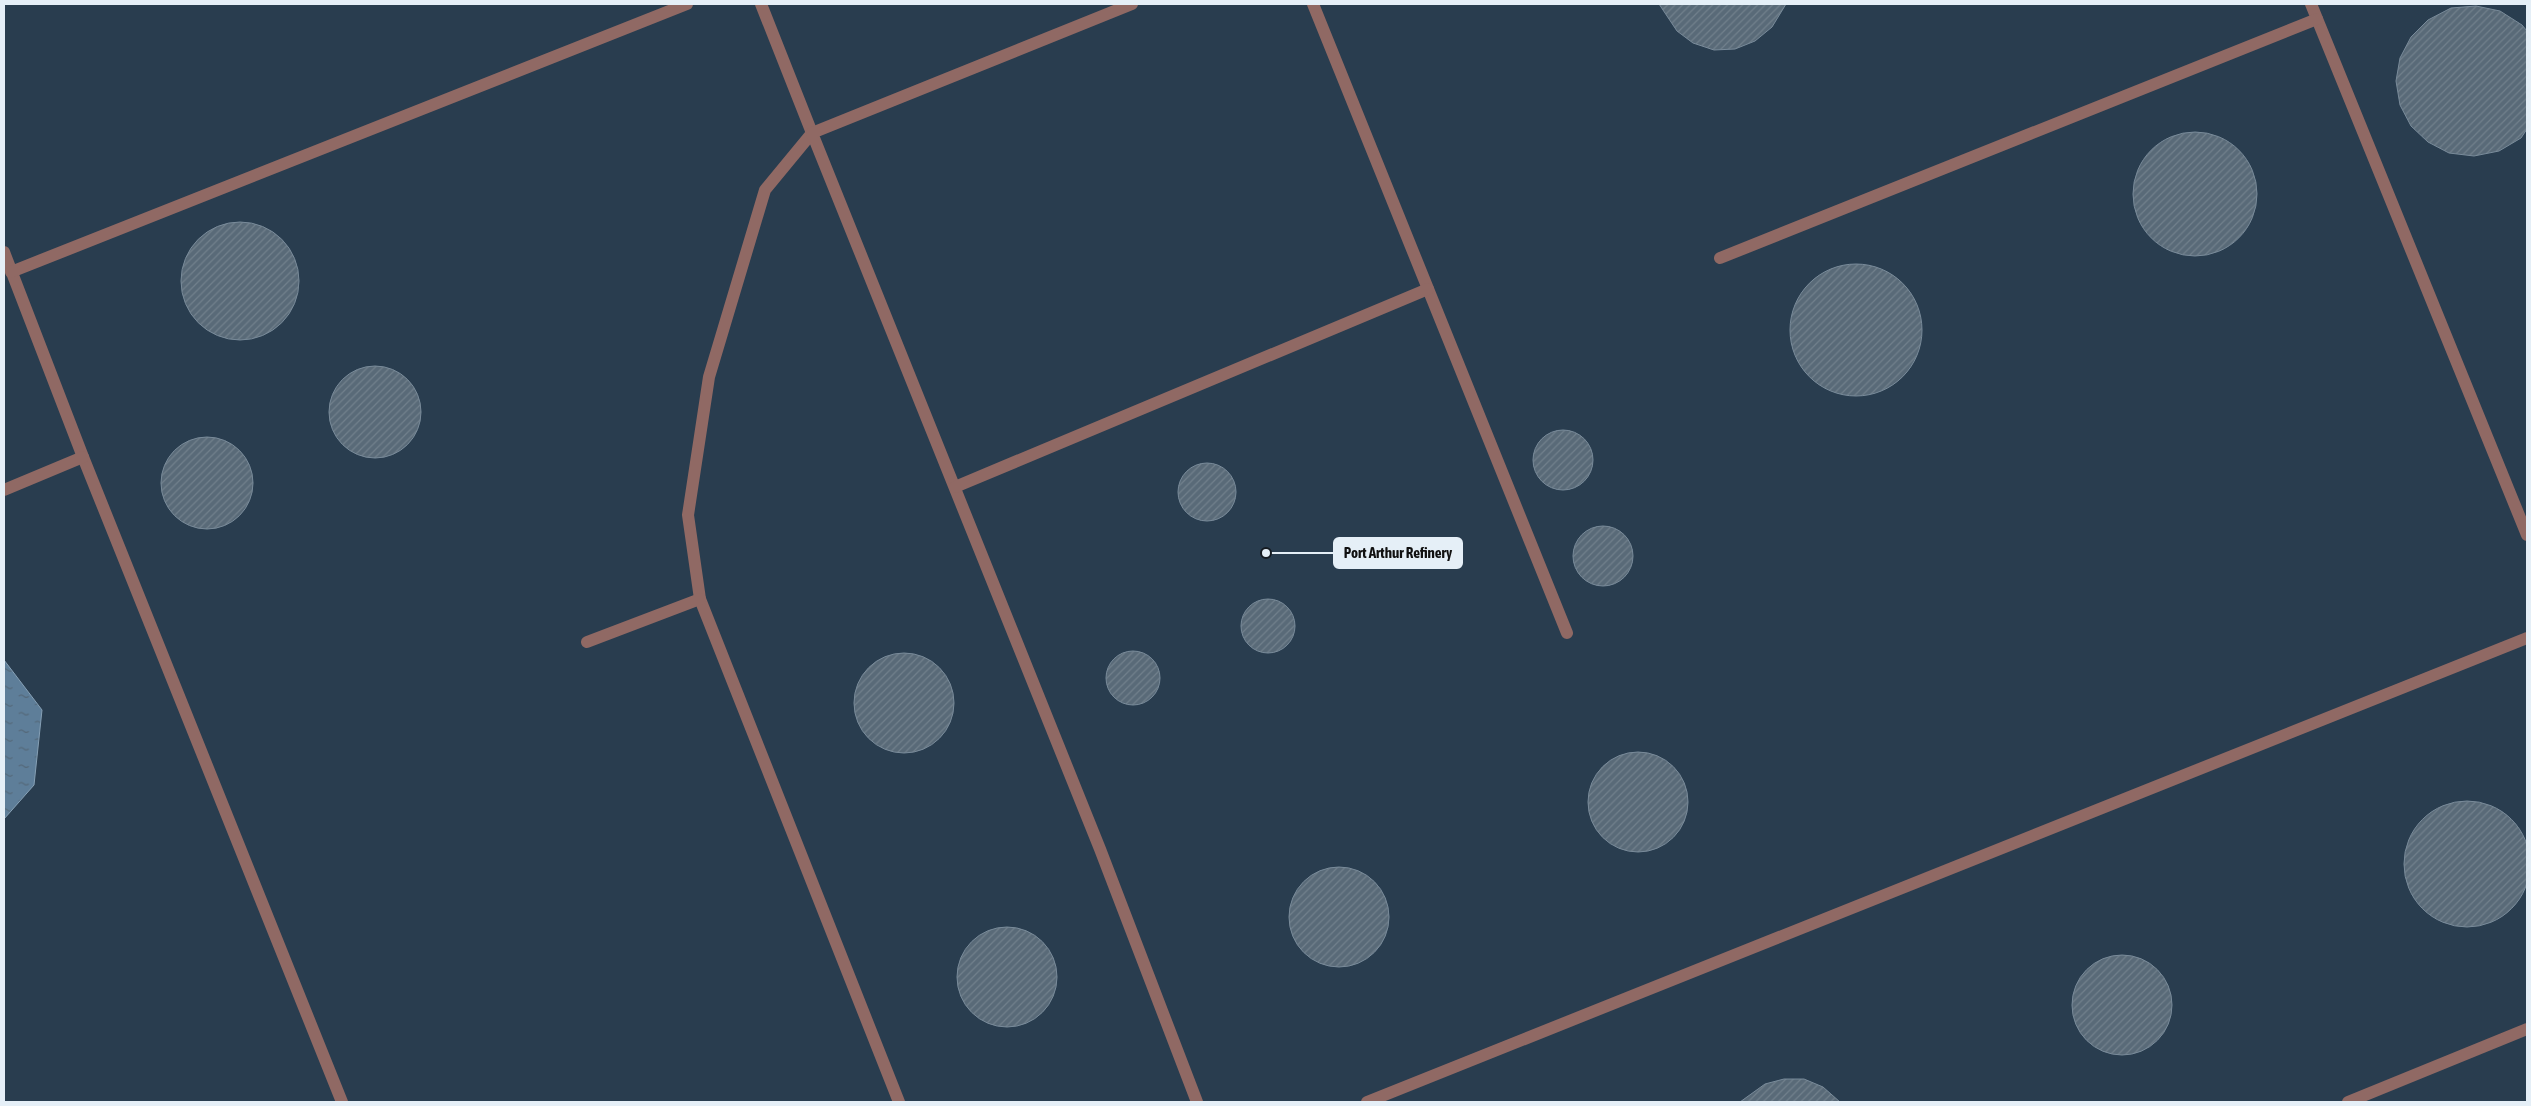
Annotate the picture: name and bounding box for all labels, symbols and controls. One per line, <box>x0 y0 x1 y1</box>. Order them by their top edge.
callout: Port Arthur Refinery <box>1334 538 1462 568</box>
text: Port Arthur Refinery <box>1344 544 1453 561</box>

